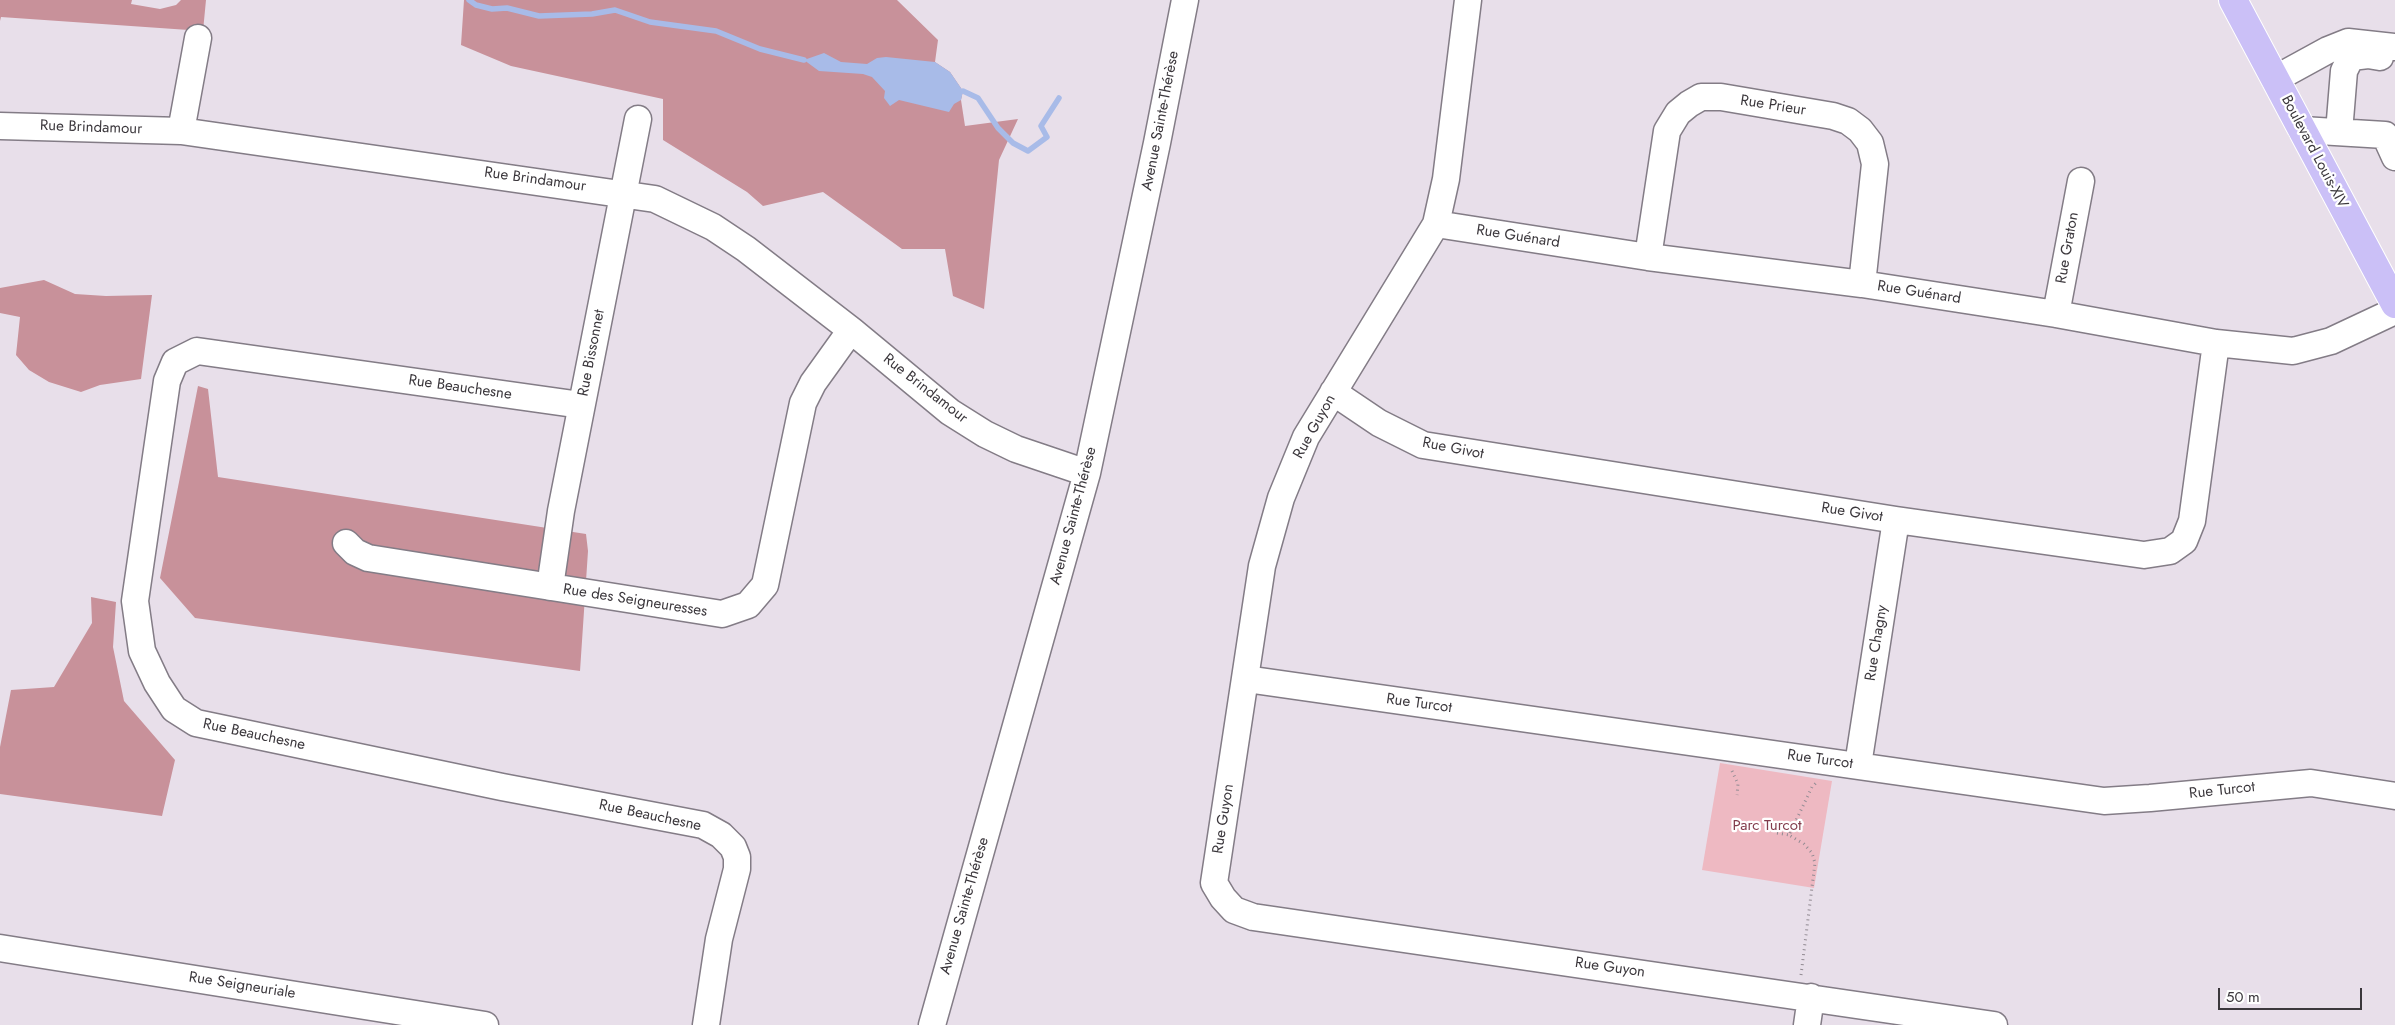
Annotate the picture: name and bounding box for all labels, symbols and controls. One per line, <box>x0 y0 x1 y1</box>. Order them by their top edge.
street label: Avenue Sainte-Thérèse <box>1139 50 1183 192</box>
street label: Rue Prieur <box>1739 92 1807 120</box>
street label: Boulevard Louis-XIV <box>2277 93 2351 211</box>
street label: Rue Brindamour <box>39 117 143 139</box>
street label: Rue Brindamour <box>483 164 587 196</box>
street label: Rue Graton <box>2053 211 2083 285</box>
street label: Rue Guénard <box>1475 222 1561 252</box>
street label: Rue Guénard <box>1876 278 1962 308</box>
street label: Rue Bissonnet <box>575 308 609 398</box>
street label: Rue Brindamour <box>879 350 971 428</box>
street label: Rue Beauchesne <box>407 372 513 404</box>
street label: Rue Guyon <box>1290 392 1340 462</box>
street label: Rue Givot <box>1421 434 1485 464</box>
street label: Avenue Sainte-Thérèse <box>1047 445 1101 587</box>
street label: Rue Givot <box>1820 499 1884 527</box>
street label: Rue des Seigneuresses <box>562 581 708 621</box>
street label: Rue Chagny <box>1862 604 1892 682</box>
street label: Rue Turcot <box>1385 690 1453 718</box>
street label: Rue Beauchesne <box>201 715 307 755</box>
street label: Rue Turcot <box>1786 746 1854 774</box>
street label: Rue Turcot <box>2188 779 2256 803</box>
street label: Rue Guyon <box>1210 783 1238 855</box>
street label: Rue Beauchesne <box>597 796 703 836</box>
park label: Parc Turcot <box>1732 817 1802 835</box>
street label: Avenue Sainte-Thérèse <box>937 835 993 977</box>
street label: Rue Guyon <box>1574 954 1646 982</box>
street label: Rue Seigneuriale <box>187 969 297 1003</box>
scale bar <box>2220 978 2364 1010</box>
text: 50 m <box>2226 986 2260 1008</box>

